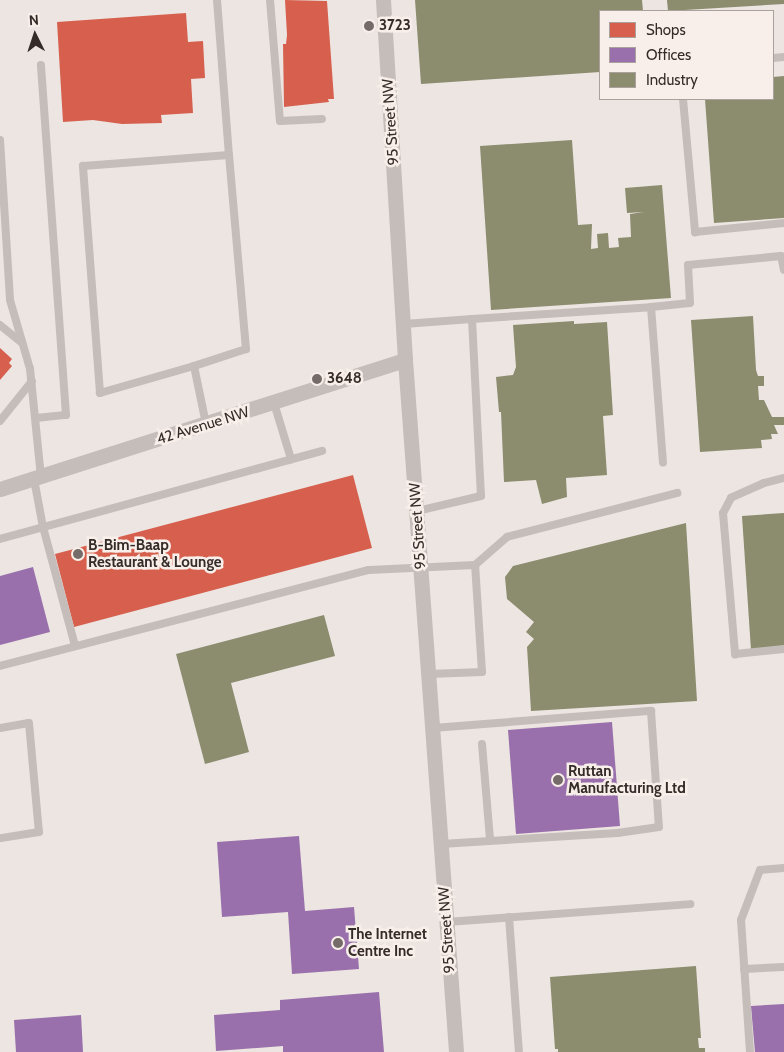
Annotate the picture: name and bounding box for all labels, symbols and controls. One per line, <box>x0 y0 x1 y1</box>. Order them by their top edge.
north arrow <box>10 10 60 60</box>
legend <box>599 10 774 100</box>
text: N <box>28 11 40 29</box>
place label: 3723 <box>379 17 411 35</box>
marker: 3723 <box>363 20 375 32</box>
text: Shops <box>646 21 686 39</box>
text: Offices <box>646 46 691 64</box>
text: Industry <box>646 71 698 89</box>
street label: 95 Street NW <box>379 78 403 166</box>
place label: 3648 <box>327 370 362 388</box>
marker: 3648 <box>311 373 323 385</box>
street label: 42 Avenue NW <box>155 403 251 449</box>
street label: 95 Street NW <box>406 482 430 570</box>
place label: B-Bim-Baap Restaurant & Lounge <box>88 536 222 571</box>
marker: B-Bim-Baap Restaurant & Lounge <box>72 548 84 560</box>
place label: Ruttan Manufacturing Ltd <box>568 762 686 797</box>
marker: Ruttan Manufacturing Ltd <box>552 774 564 786</box>
street label: 95 Street NW <box>435 886 459 974</box>
place label: The Internet Centre Inc <box>348 925 427 960</box>
marker: The Internet Centre Inc <box>332 937 344 949</box>

